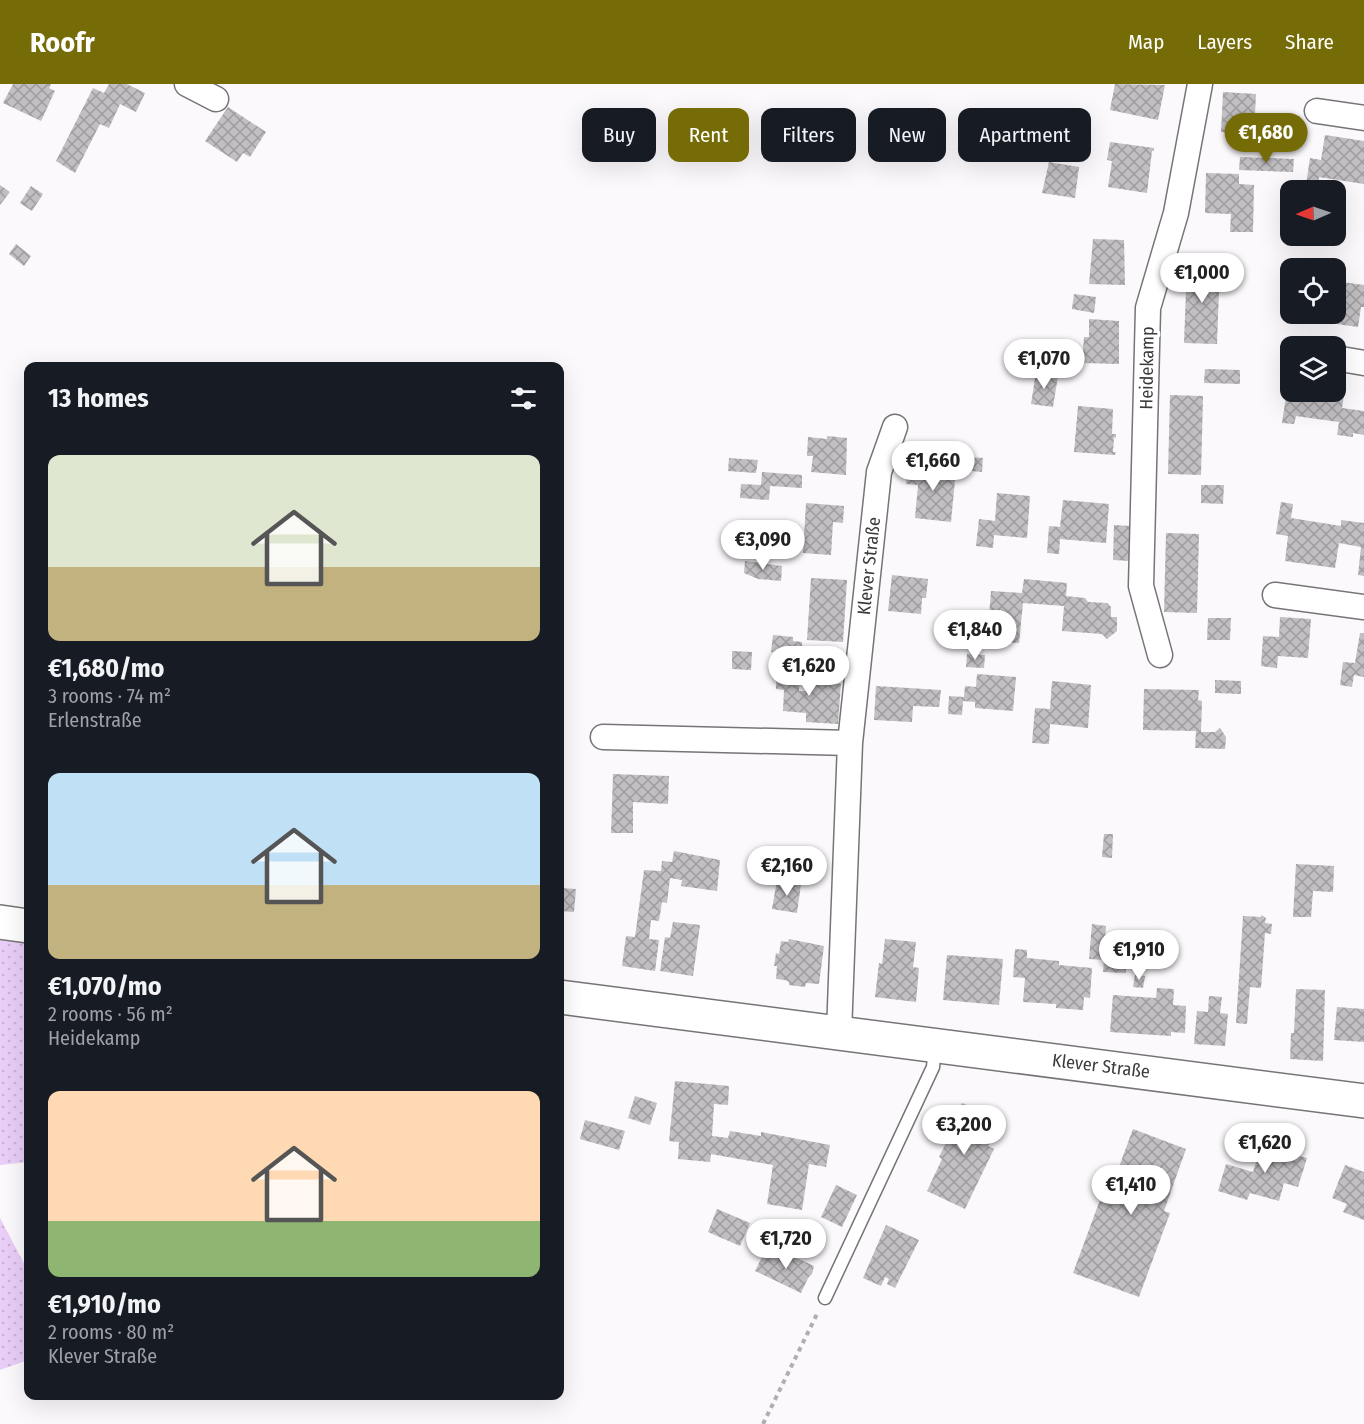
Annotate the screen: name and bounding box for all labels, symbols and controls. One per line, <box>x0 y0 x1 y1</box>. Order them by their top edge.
text: Roofr <box>30 26 95 59</box>
text: Map <box>1128 29 1164 55</box>
text: Layers <box>1197 29 1252 55</box>
text: Share <box>1285 29 1334 55</box>
chip: Buy <box>582 108 656 162</box>
chip: Rent <box>668 108 749 162</box>
chip: Filters <box>761 108 856 162</box>
chip: New <box>868 108 946 162</box>
chip: Apartment <box>958 108 1091 162</box>
pin: €1,680 <box>1217 113 1315 164</box>
text: €1,680 <box>1239 120 1293 144</box>
north arrow <box>1280 180 1346 246</box>
map controls <box>1280 180 1346 402</box>
pin: €1,000 <box>1153 253 1251 304</box>
button: locate <box>1280 258 1346 324</box>
text: €1,000 <box>1174 260 1230 284</box>
street label: Heidekamp <box>1135 326 1159 410</box>
button: layers <box>1280 336 1346 402</box>
pin: €1,070 <box>995 339 1093 390</box>
text: €1,070 <box>1018 346 1070 370</box>
icon: filters <box>507 382 540 415</box>
text: 13 homes <box>48 383 149 414</box>
pin: €1,660 <box>884 441 982 492</box>
text: €1,660 <box>906 448 960 472</box>
icon: home <box>240 494 348 602</box>
street label: Klever Straße <box>853 516 885 616</box>
pin: €3,090 <box>714 520 812 571</box>
text: €3,090 <box>735 527 791 551</box>
pin: €1,840 <box>926 610 1024 661</box>
text: €1,840 <box>948 617 1002 641</box>
pin: €1,620 <box>760 646 858 697</box>
text: €1,680/mo <box>48 653 164 684</box>
text: €1,620 <box>782 653 836 677</box>
text: 3 rooms · 74 m² <box>48 684 171 708</box>
text: Erlenstraße <box>48 708 142 732</box>
icon: home <box>240 812 348 920</box>
pin: €2,160 <box>738 846 836 897</box>
text: €2,160 <box>761 853 813 877</box>
pin: €1,910 <box>1090 930 1188 981</box>
text: €1,910 <box>1113 937 1165 961</box>
text: €1,070/mo <box>48 971 162 1002</box>
text: 2 rooms · 56 m² <box>48 1002 173 1026</box>
text: Heidekamp <box>48 1026 140 1050</box>
street label: Klever Straße <box>1051 1049 1151 1083</box>
pin: €3,200 <box>915 1105 1013 1156</box>
text: €3,200 <box>936 1112 992 1136</box>
pin: €1,620 <box>1216 1123 1314 1174</box>
icon: home <box>240 1130 348 1238</box>
text: €1,620 <box>1238 1130 1292 1154</box>
pin: €1,410 <box>1082 1165 1180 1216</box>
text: €1,410 <box>1106 1172 1156 1196</box>
pin: €1,720 <box>737 1219 835 1270</box>
text: €1,720 <box>760 1226 812 1250</box>
text: €1,910/mo <box>48 1289 161 1320</box>
text: 2 rooms · 80 m² <box>48 1320 174 1344</box>
text: Klever Straße <box>48 1344 157 1368</box>

